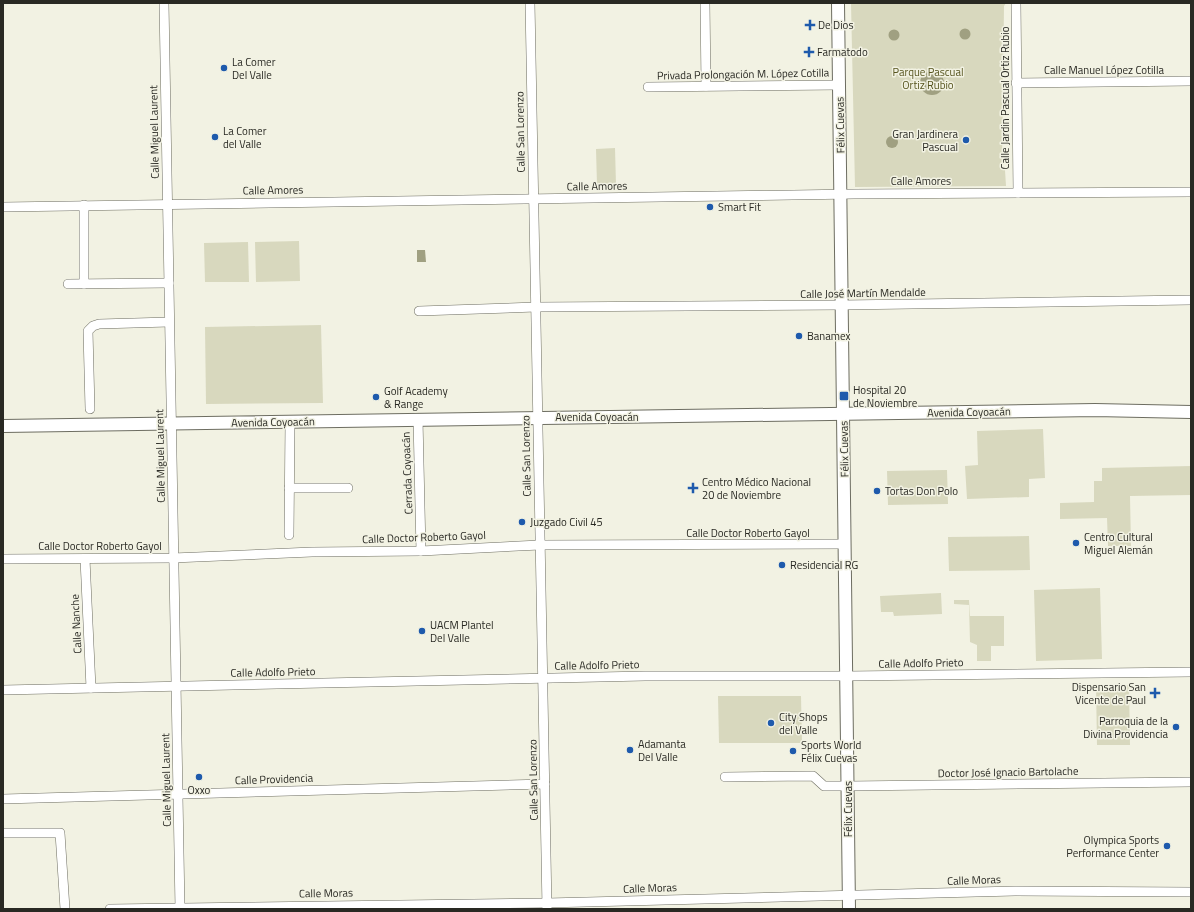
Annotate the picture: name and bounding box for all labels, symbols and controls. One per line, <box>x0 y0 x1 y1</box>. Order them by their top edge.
place label: De Dios <box>818 17 854 33</box>
marker: De Dios <box>805 20 815 30</box>
street label: Calle Jardin Pascual Ortiz Rubio <box>997 26 1013 170</box>
place label: Farmatodo <box>817 44 868 60</box>
marker: Farmatodo <box>804 47 814 57</box>
place label: La Comer Del Valle <box>232 54 276 83</box>
street label: Calle Manuel López Cotilla <box>1044 62 1164 78</box>
marker: La Comer Del Valle <box>219 63 229 73</box>
street label: Privada Prolongación M. López Cotilla <box>657 64 830 84</box>
park label: Parque Pascual Ortiz Rubio <box>892 64 964 93</box>
street label: Calle Miguel Laurent <box>145 85 163 179</box>
street label: Calle San Lorenzo <box>511 91 529 173</box>
street label: Félix Cuevas <box>832 97 848 153</box>
place label: La Comer del Valle <box>223 123 267 152</box>
place label: Gran Jardinera Pascual <box>892 126 958 155</box>
marker: La Comer del Valle <box>210 132 220 142</box>
marker: Gran Jardinera Pascual <box>961 135 971 145</box>
street label: Calle Amores <box>891 173 951 189</box>
street label: Calle Amores <box>567 177 627 195</box>
street label: Calle Amores <box>243 181 303 199</box>
place label: Smart Fit <box>718 199 761 215</box>
marker: Smart Fit <box>705 202 715 212</box>
street label: Calle José Martín Mendalde <box>800 284 926 302</box>
place label: Banamex <box>807 328 850 344</box>
marker: Banamex <box>794 331 804 341</box>
place label: Hospital 20 de Noviembre <box>853 382 918 411</box>
place label: Golf Academy & Range <box>384 383 448 412</box>
marker: Hospital 20 de Noviembre <box>838 390 850 402</box>
marker: Golf Academy & Range <box>371 392 381 402</box>
street label: Avenida Coyoacán <box>927 403 1011 421</box>
street label: Calle Miguel Laurent <box>151 409 169 503</box>
street label: Avenida Coyoacán <box>555 409 639 425</box>
street label: Avenida Coyoacán <box>231 413 315 431</box>
street label: Calle San Lorenzo <box>517 415 535 497</box>
street label: Félix Cuevas <box>836 421 852 477</box>
street label: Cerrada Coyoacán <box>398 431 416 515</box>
place label: Centro Médico Nacional 20 de Noviembre <box>702 474 811 503</box>
marker: Centro Médico Nacional 20 de Noviembre <box>687 482 699 494</box>
place label: Tortas Don Polo <box>885 483 958 499</box>
marker: Tortas Don Polo <box>872 486 882 496</box>
place label: Juzgado Civil 45 <box>530 514 603 530</box>
marker: Juzgado Civil 45 <box>517 517 527 527</box>
street label: Calle Doctor Roberto Gayol <box>686 525 810 541</box>
street label: Calle Doctor Roberto Gayol <box>362 527 486 547</box>
place label: Centro Cultural Miguel Alemán <box>1084 529 1153 558</box>
street label: Calle Doctor Roberto Gayol <box>38 538 162 554</box>
marker: Centro Cultural Miguel Alemán <box>1071 538 1081 548</box>
place label: Residencial RG <box>790 557 858 573</box>
marker: Residencial RG <box>777 560 787 570</box>
street label: Calle Nanche <box>66 593 86 654</box>
place label: UACM Plantel Del Valle <box>430 617 493 646</box>
marker: UACM Plantel Del Valle <box>417 626 427 636</box>
street label: Calle Adolfo Prieto <box>878 654 964 672</box>
street label: Calle Adolfo Prieto <box>554 656 640 674</box>
street label: Calle Adolfo Prieto <box>230 663 316 681</box>
place label: Dispensario San Vicente de Paul <box>1072 679 1146 708</box>
marker: Dispensario San Vicente de Paul <box>1149 687 1161 699</box>
place label: City Shops del Valle <box>779 709 828 738</box>
place label: Parroquia de la Divina Providencia <box>1083 713 1168 742</box>
marker: City Shops del Valle <box>766 718 776 728</box>
marker: Parroquia de la Divina Providencia <box>1171 722 1181 732</box>
street label: Calle Miguel Laurent <box>157 733 175 827</box>
place label: Adamanta Del Valle <box>638 736 686 765</box>
place label: Sports World Félix Cuevas <box>801 737 861 766</box>
street label: Calle San Lorenzo <box>524 739 542 821</box>
marker: Adamanta Del Valle <box>625 745 635 755</box>
marker: Sports World Félix Cuevas <box>788 746 798 756</box>
street label: Doctor José Ignacio Bartolache <box>937 763 1079 781</box>
street label: Calle Providencia <box>235 770 314 788</box>
marker: Oxxo <box>194 772 204 782</box>
street label: Félix Cuevas <box>840 781 856 837</box>
place label: Oxxo <box>188 782 211 798</box>
place label: Olympica Sports Performance Center <box>1066 832 1159 861</box>
marker: Olympica Sports Performance Center <box>1162 841 1172 851</box>
street label: Calle Moras <box>947 871 1001 889</box>
street label: Calle Moras <box>623 879 677 897</box>
street label: Calle Moras <box>299 885 353 901</box>

